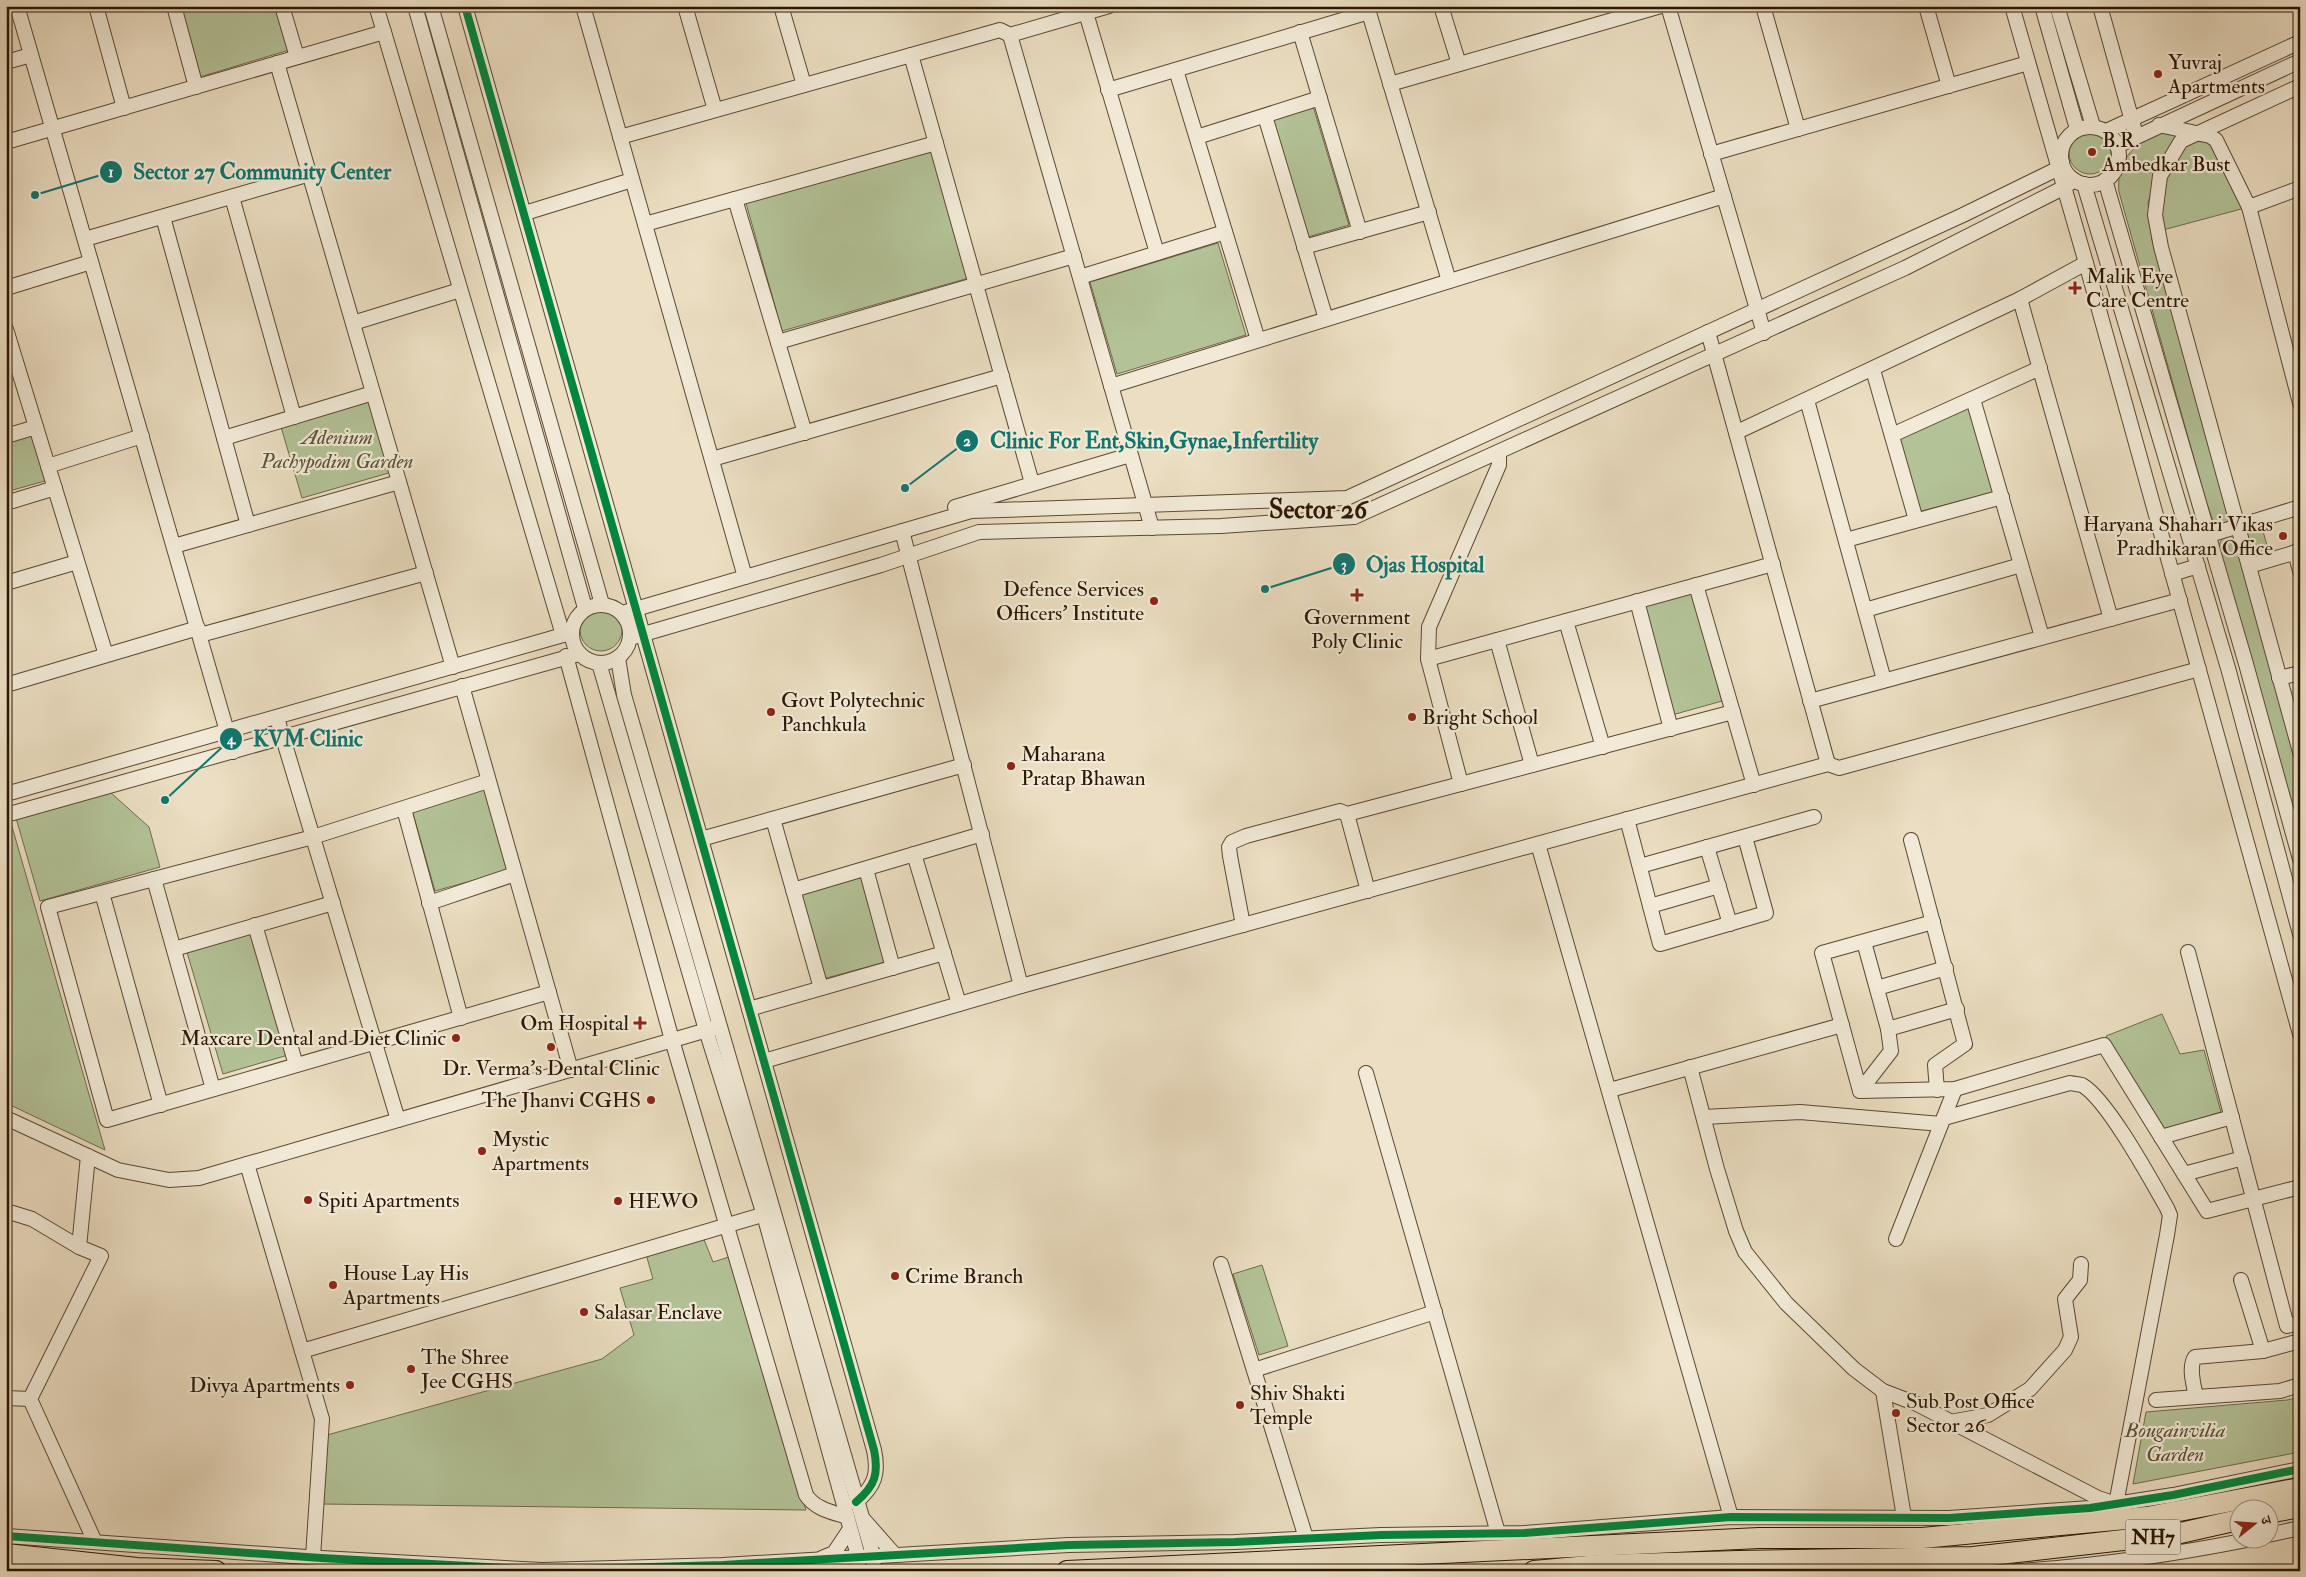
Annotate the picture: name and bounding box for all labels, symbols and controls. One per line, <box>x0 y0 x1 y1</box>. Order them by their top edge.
place label: Yuvraj Apartments <box>2167 49 2265 100</box>
marker: Yuvraj Apartments <box>2152 68 2164 80</box>
place label: B.R. Ambedkar Bust <box>2101 127 2231 178</box>
marker: B.R. Ambedkar Bust <box>2086 146 2098 158</box>
callout: Sector 27 Community Center <box>98 153 401 190</box>
text: Sector 27 Community Center <box>133 158 392 187</box>
text: 1 <box>108 163 114 182</box>
place label: Malik Eye Care Centre <box>2086 263 2189 314</box>
marker: Malik Eye Care Centre <box>2068 281 2082 295</box>
callout: Clinic For Ent,Skin,Gynae,Infertility <box>955 422 1328 459</box>
park label: Adenium Pachypodim Garden <box>260 424 413 475</box>
text: Clinic For Ent,Skin,Gynae,Infertility <box>990 427 1319 456</box>
text: 2 <box>963 432 971 451</box>
district label: Sector 26 <box>1269 494 1369 526</box>
place label: Haryana Shahari Vikas Pradhikaran Office <box>2083 511 2273 562</box>
marker: Haryana Shahari Vikas Pradhikaran Office <box>2277 530 2289 542</box>
callout: Ojas Hospital <box>1331 546 1495 583</box>
text: Ojas Hospital <box>1366 551 1485 580</box>
text: 3 <box>1341 556 1347 575</box>
place label: Defence Services Officers' Institute <box>996 576 1144 627</box>
marker: Government Poly Clinic <box>1350 588 1364 602</box>
marker: Defence Services Officers' Institute <box>1148 595 1160 607</box>
place label: Government Poly Clinic <box>1304 604 1410 655</box>
place label: Govt Polytechnic Panchkula <box>781 687 925 738</box>
place label: Bright School <box>1422 704 1539 731</box>
marker: Govt Polytechnic Panchkula <box>765 706 777 718</box>
marker: Bright School <box>1406 711 1418 723</box>
callout: KVM Clinic <box>219 720 373 757</box>
text: KVM Clinic <box>253 725 363 753</box>
text: 4 <box>226 730 236 749</box>
place label: Maharana Pratap Bhawan <box>1021 741 1146 792</box>
marker: Maharana Pratap Bhawan <box>1005 760 1017 772</box>
place label: Om Hospital <box>520 1010 630 1037</box>
marker: Om Hospital <box>633 1016 647 1030</box>
place label: Maxcare Dental and Diet Clinic <box>180 1025 447 1052</box>
marker: Maxcare Dental and Diet Clinic <box>450 1032 462 1044</box>
marker: Dr. Verma's Dental Clinic <box>545 1041 557 1053</box>
place label: Dr. Verma's Dental Clinic <box>442 1055 660 1082</box>
place label: The Jhanvi CGHS <box>481 1087 641 1114</box>
marker: The Jhanvi CGHS <box>645 1094 657 1106</box>
place label: Mystic Apartments <box>491 1126 589 1177</box>
marker: Mystic Apartments <box>476 1145 488 1157</box>
place label: Spiti Apartments <box>318 1187 459 1214</box>
place label: HEWO <box>628 1188 698 1215</box>
marker: Spiti Apartments <box>302 1194 314 1206</box>
marker: HEWO <box>612 1195 624 1207</box>
place label: House Lay His Apartments <box>342 1260 469 1311</box>
place label: Crime Branch <box>905 1263 1023 1290</box>
marker: Crime Branch <box>889 1270 901 1282</box>
marker: House Lay His Apartments <box>327 1279 339 1291</box>
place label: Salasar Enclave <box>594 1299 722 1326</box>
marker: Salasar Enclave <box>578 1306 590 1318</box>
place label: The Shree Jee CGHS <box>420 1344 513 1395</box>
marker: The Shree Jee CGHS <box>405 1363 417 1375</box>
place label: Divya Apartments <box>189 1372 340 1399</box>
marker: Divya Apartments <box>344 1379 356 1391</box>
place label: Shiv Shakti Temple <box>1250 1380 1346 1431</box>
place label: Sub Post Office Sector 26 <box>1906 1388 2035 1439</box>
marker: Shiv Shakti Temple <box>1234 1399 1246 1411</box>
marker: Sub Post Office Sector 26 <box>1890 1407 1902 1419</box>
park label: Bougainvilia Garden <box>2124 1417 2226 1468</box>
north arrow <box>2228 1500 2278 1550</box>
text: उ <box>2256 1513 2275 1527</box>
road number: NH7 <box>2126 1520 2180 1554</box>

